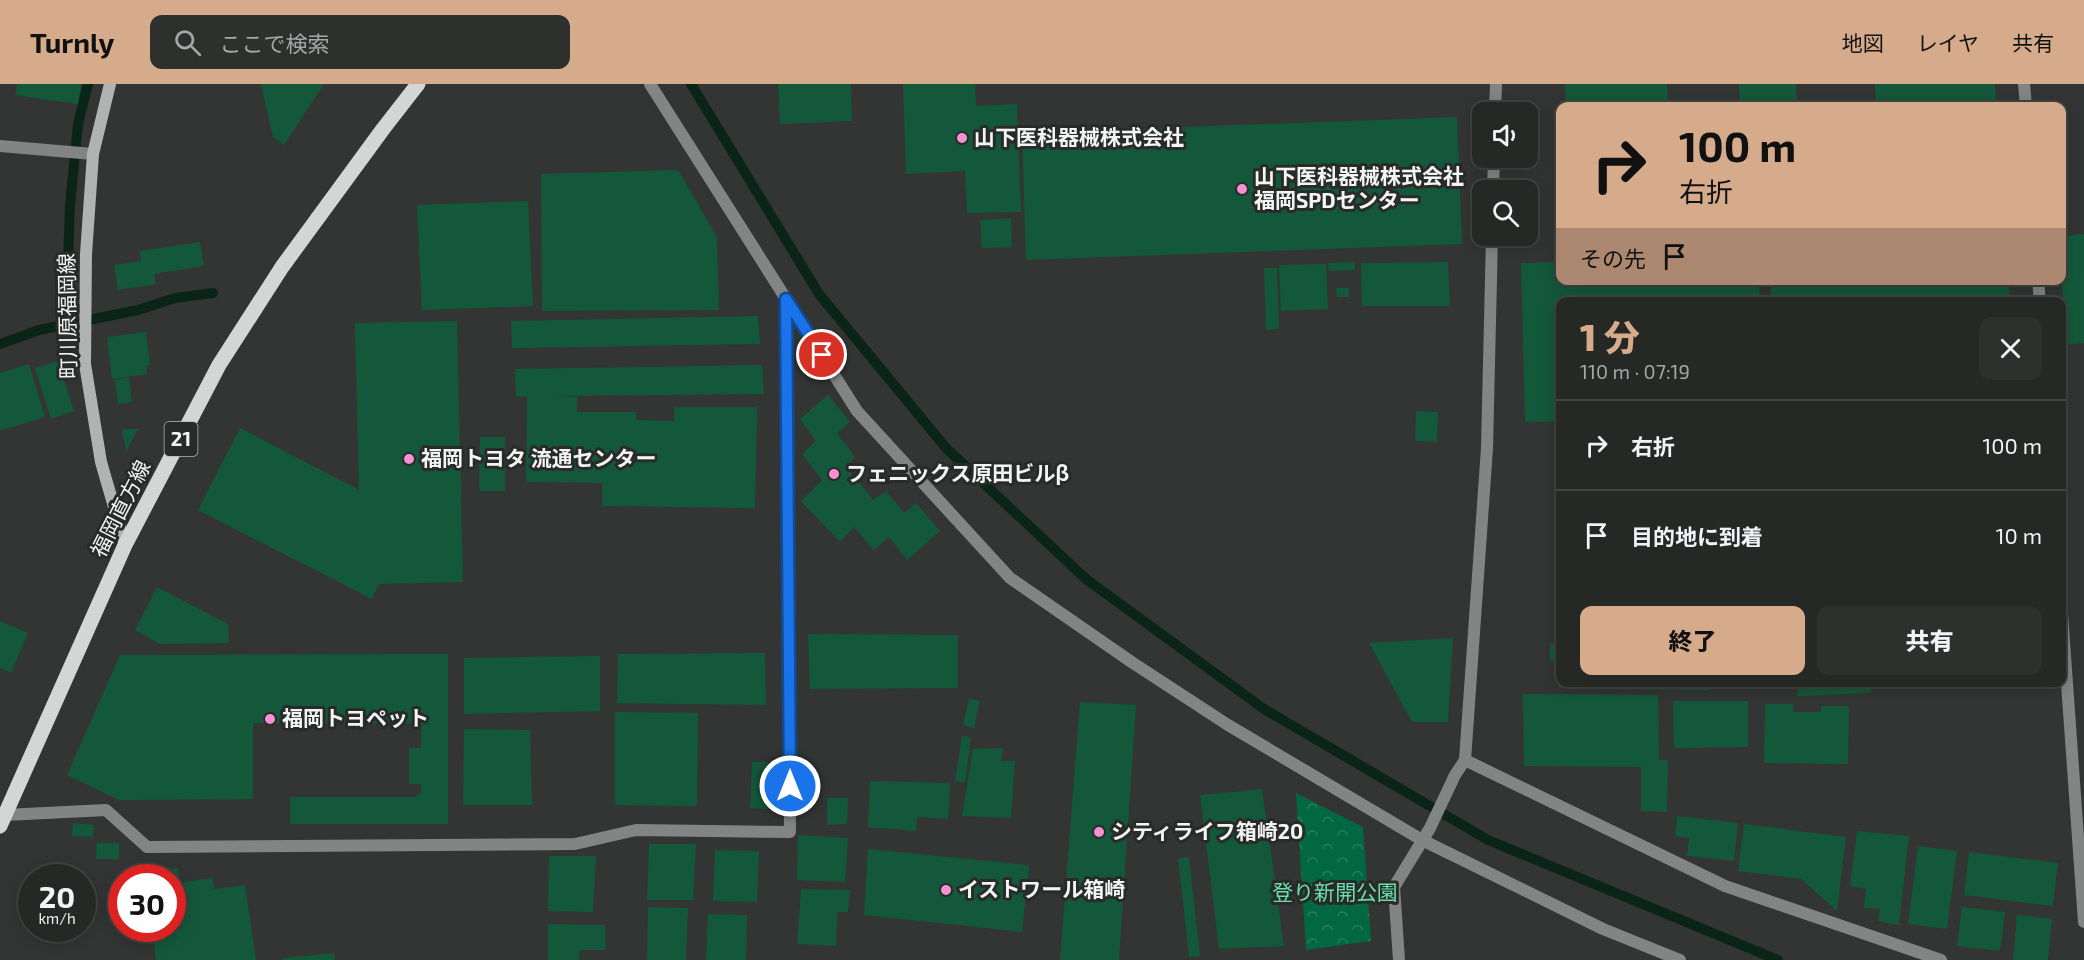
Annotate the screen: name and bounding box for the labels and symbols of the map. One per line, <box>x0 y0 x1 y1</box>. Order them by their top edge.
place label: 山下医科器械株式会社 <box>974 124 1184 149</box>
marker: 山下医科器械株式会社 <box>955 131 969 145</box>
place label: 山下医科器械株式会社 福岡SPDセンター <box>1254 163 1464 212</box>
marker: 山下医科器械株式会社 福岡SPDセンター <box>1235 182 1249 196</box>
street label: 町川原福岡線 <box>53 253 80 379</box>
pin <box>796 329 847 380</box>
road number: 21 <box>164 422 198 456</box>
place label: 福岡トヨタ 流通センター <box>421 445 657 470</box>
marker: 福岡トヨタ 流通センター <box>402 452 416 466</box>
street label: 福岡直方線 <box>85 456 155 561</box>
place label: フェニックス原田ビルβ <box>846 460 1069 485</box>
marker: フェニックス原田ビルβ <box>827 467 841 481</box>
place label: 福岡トヨペット <box>282 705 429 730</box>
marker: 福岡トヨペット <box>263 712 277 726</box>
position arrow <box>758 754 822 818</box>
place label: シティライフ箱崎20 <box>1111 818 1303 843</box>
marker: シティライフ箱崎20 <box>1092 825 1106 839</box>
speed limit sign: 30 <box>108 864 186 942</box>
place label: イストワール箱崎 <box>958 876 1125 901</box>
park label: 登り新開公園 <box>1272 879 1398 904</box>
marker: イストワール箱崎 <box>939 883 953 897</box>

